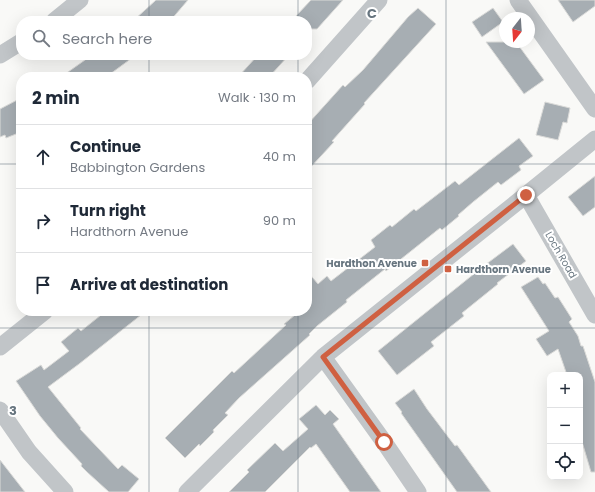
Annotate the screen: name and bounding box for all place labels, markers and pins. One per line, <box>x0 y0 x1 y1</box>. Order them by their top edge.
place label: Hardthon Avenue <box>326 256 417 271</box>
marker: Hardthon Avenue <box>420 258 430 268</box>
place label: Hardthorn Avenue <box>456 262 551 277</box>
marker: Hardthorn Avenue <box>443 264 453 274</box>

